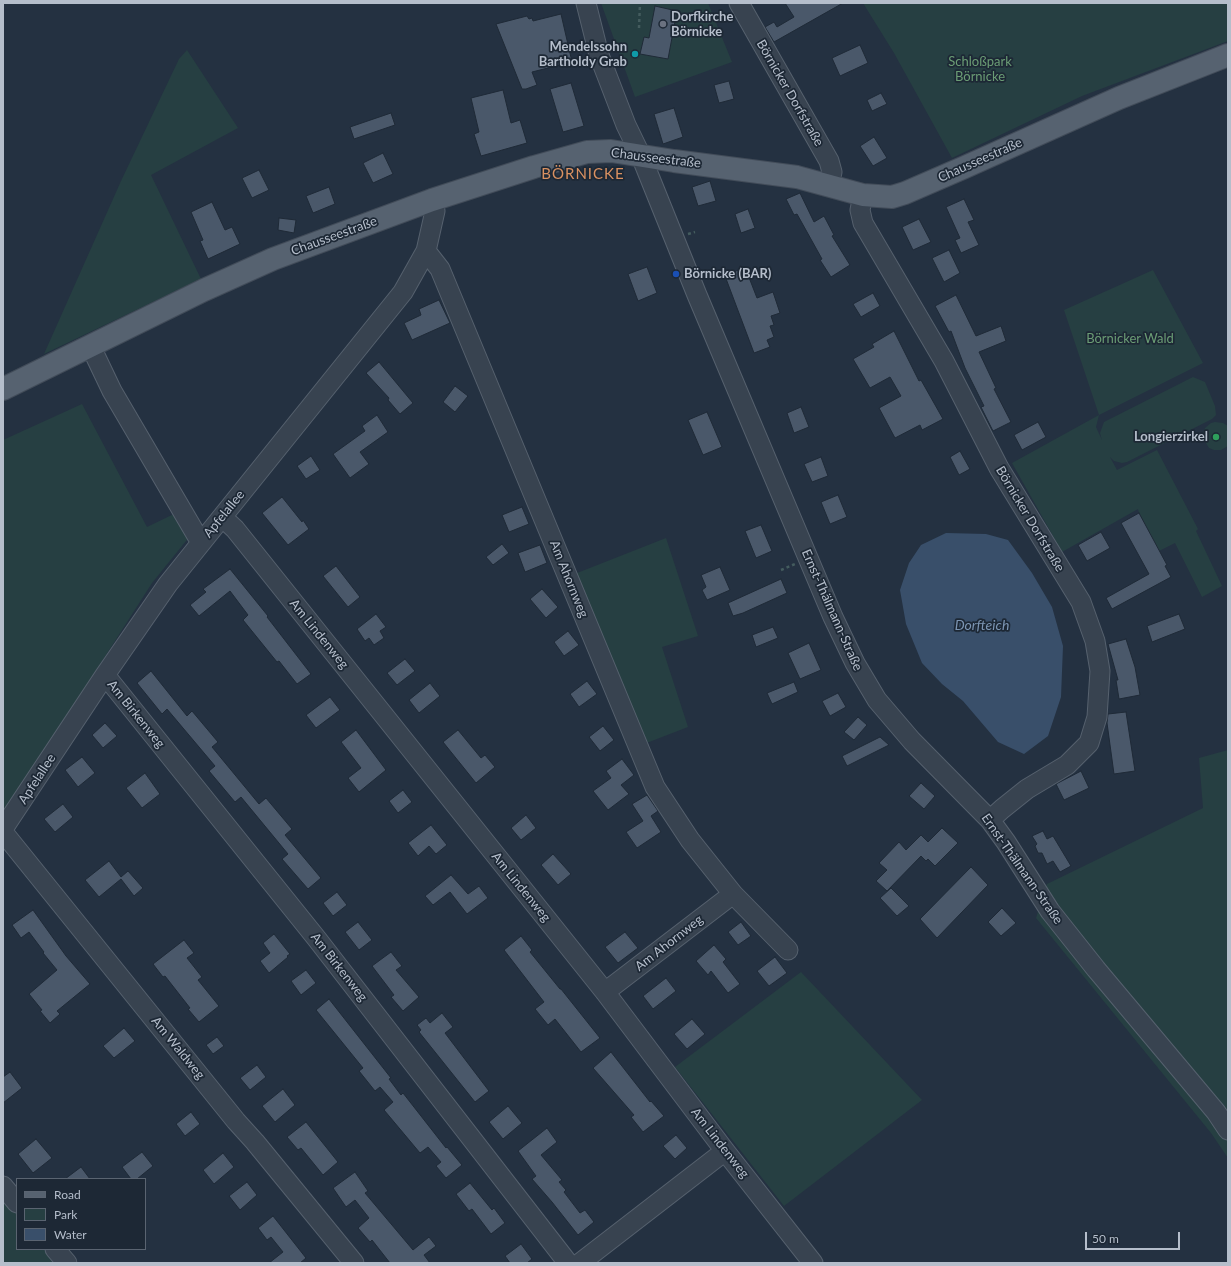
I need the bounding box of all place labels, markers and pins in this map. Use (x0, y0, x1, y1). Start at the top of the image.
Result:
place label: Dorfkirche Börnicke (671, 9, 733, 40)
marker: Dorfkirche Börnicke (658, 19, 668, 29)
place label: Mendelssohn Bartholdy Grab (539, 39, 627, 70)
marker: Mendelssohn Bartholdy Grab (630, 49, 640, 59)
place label: Börnicke (BAR) (684, 266, 771, 282)
marker: Börnicke (BAR) (671, 269, 681, 279)
place label: Longierzirkel (1134, 429, 1208, 445)
marker: Longierzirkel (1211, 432, 1221, 442)

